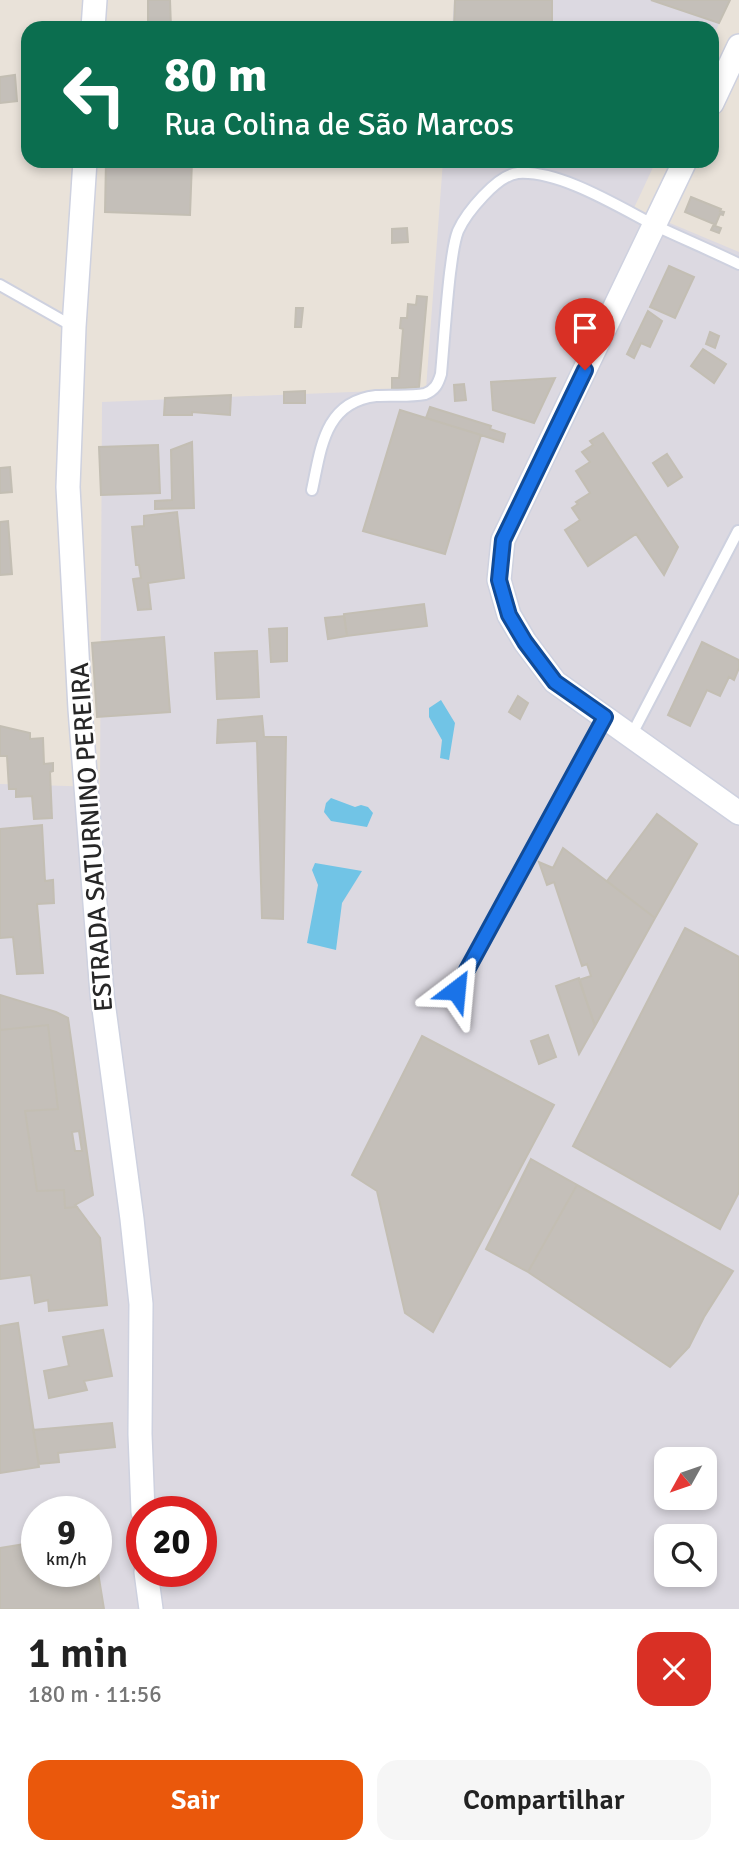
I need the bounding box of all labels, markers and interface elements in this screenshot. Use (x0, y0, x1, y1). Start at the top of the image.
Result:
text: 80 m (164, 45, 267, 105)
icon: left (49, 49, 140, 140)
text: Rua Colina de São Marcos (164, 105, 514, 144)
pin (555, 298, 615, 370)
icon: arrive (566, 309, 604, 347)
street label: ESTRADA SATURNINO PEREIRA (64, 661, 120, 1013)
position arrow (419, 953, 493, 1027)
north arrow (654, 1447, 718, 1510)
map controls (654, 1447, 717, 1587)
speed limit sign: 20 (126, 1496, 217, 1587)
text: 9 (57, 1511, 76, 1554)
button: search (654, 1524, 717, 1587)
text: km/h (46, 1548, 87, 1570)
text: 1 min (28, 1628, 129, 1679)
button: close (637, 1632, 711, 1706)
text: 180 m · 11:56 (28, 1680, 162, 1709)
button: Sair (28, 1760, 363, 1840)
button: Compartilhar (377, 1760, 711, 1840)

